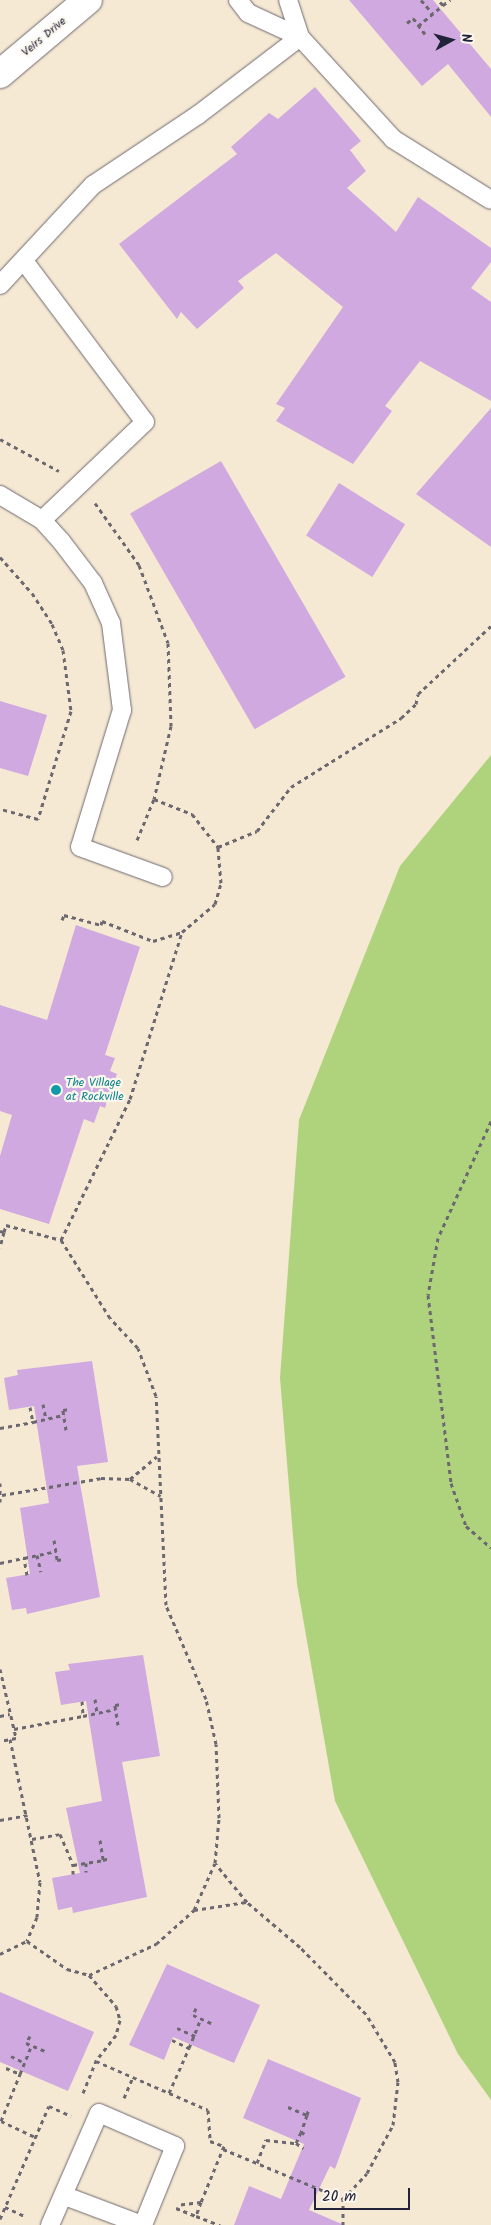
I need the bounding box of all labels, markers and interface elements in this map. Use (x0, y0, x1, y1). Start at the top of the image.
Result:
street label: Veirs Drive (19, 14, 69, 60)
north arrow (426, 15, 476, 65)
text: N (454, 32, 477, 44)
place label: The Village at Rockville (66, 1076, 124, 1104)
marker: The Village at Rockville (50, 1084, 62, 1096)
scale bar (316, 2178, 412, 2210)
text: 20 m (322, 2185, 356, 2209)

